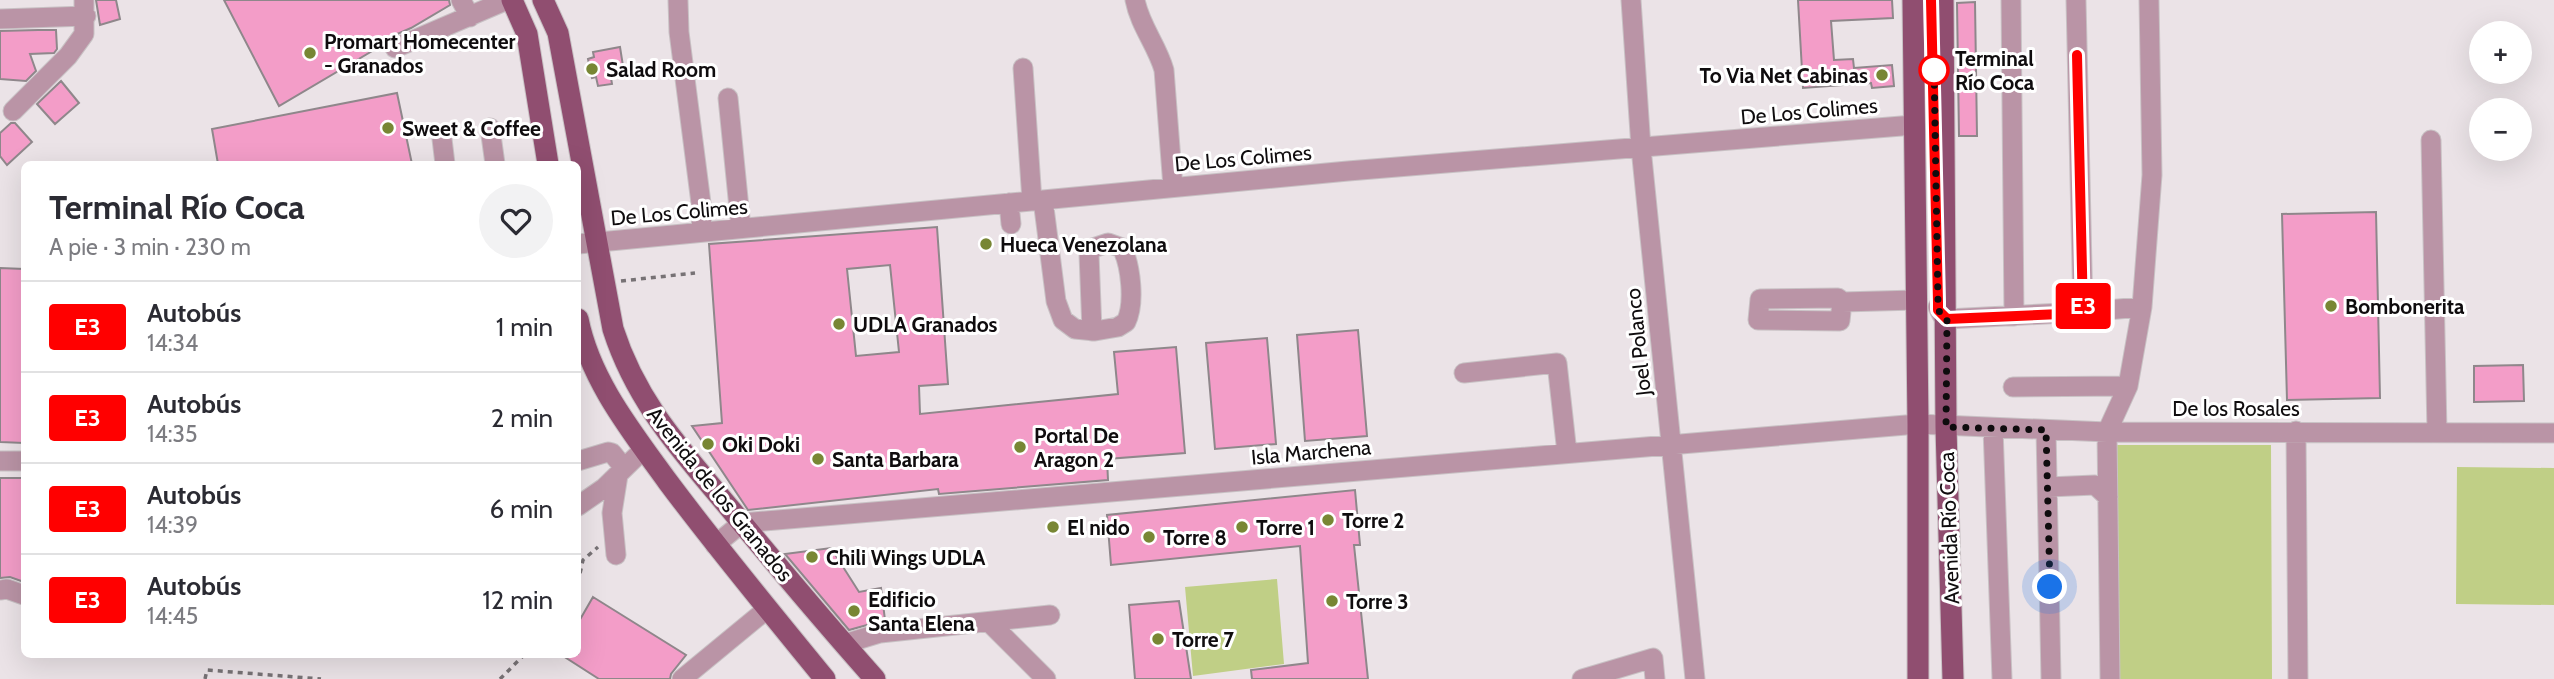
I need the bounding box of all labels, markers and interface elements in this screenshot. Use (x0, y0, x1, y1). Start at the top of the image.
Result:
map controls (2469, 21, 2532, 161)
button: + (2469, 21, 2532, 84)
place label: Promart Homecenter - Granados (324, 29, 516, 78)
marker: Promart Homecenter - Granados (302, 45, 318, 61)
place label: Terminal Río Coca (1955, 46, 2035, 95)
marker: Terminal Río Coca (1919, 55, 1949, 85)
place label: Salad Room (606, 57, 716, 82)
marker: Salad Room (584, 61, 600, 77)
place label: To Via Net Cabinas (1700, 63, 1868, 88)
marker: To Via Net Cabinas (1874, 67, 1890, 83)
street label: De Los Colimes (1739, 93, 1879, 129)
button: − (2469, 98, 2532, 161)
place label: Sweet & Coffee (402, 116, 541, 141)
marker: Sweet & Coffee (380, 120, 396, 136)
street label: De Los Colimes (1173, 140, 1313, 176)
button: heart (479, 184, 553, 258)
text: Terminal Río Coca (49, 187, 305, 227)
street label: De Los Colimes (609, 194, 749, 230)
place label: Hueca Venezolana (1000, 232, 1168, 257)
text: A pie · 3 min · 230 m (49, 233, 251, 261)
marker: Hueca Venezolana (978, 236, 994, 252)
line badge: E3 (2052, 283, 2114, 329)
street label: Joel Polanco (1620, 287, 1656, 398)
text: E3 (2070, 291, 2096, 320)
place label: Bombonerita (2345, 294, 2465, 319)
text: Autobús (147, 297, 241, 329)
marker: Bombonerita (2323, 298, 2339, 314)
text: 1 min (496, 311, 553, 343)
text: E3 (74, 312, 101, 341)
place label: UDLA Granados (853, 312, 998, 337)
marker: UDLA Granados (831, 316, 847, 332)
text: 14:34 (147, 329, 198, 357)
text: Autobús (147, 388, 241, 420)
street label: De los Rosales (2172, 396, 2300, 421)
text: 2 min (491, 402, 553, 434)
street label: Avenida de los Granados (642, 402, 798, 586)
text: E3 (74, 403, 101, 432)
text: 14:35 (147, 420, 197, 448)
place label: Portal De Aragon 2 (1034, 423, 1119, 472)
place label: Oki Doki (722, 432, 800, 457)
street label: Isla Marchena (1250, 434, 1372, 470)
marker: Oki Doki (700, 436, 716, 452)
marker: Portal De Aragon 2 (1012, 439, 1028, 455)
place label: Santa Barbara (832, 447, 959, 472)
marker: Santa Barbara (810, 451, 826, 467)
street label: Avenida Río Coca (1934, 451, 1964, 605)
text: Autobús (147, 479, 241, 511)
text: 6 min (490, 493, 553, 525)
text: E3 (74, 494, 101, 523)
place label: Torre 2 (1342, 508, 1404, 533)
text: 14:39 (147, 511, 198, 539)
marker: Torre 2 (1320, 512, 1336, 528)
place label: El nido (1067, 515, 1130, 540)
place label: Torre 1 (1256, 515, 1315, 540)
marker: El nido (1045, 519, 1061, 535)
marker: Torre 1 (1234, 519, 1250, 535)
place label: Torre 8 (1163, 525, 1227, 550)
marker: Torre 8 (1141, 529, 1157, 545)
place label: Chili Wings UDLA (826, 545, 986, 570)
marker: Chili Wings UDLA (804, 549, 820, 565)
your location (2032, 569, 2067, 604)
text: Autobús (147, 570, 241, 602)
text: 12 min (482, 584, 553, 616)
text: E3 (74, 585, 101, 614)
place label: Edificio Santa Elena (868, 587, 975, 636)
place label: Torre 3 (1346, 589, 1409, 614)
marker: Torre 3 (1324, 593, 1340, 609)
text: 14:45 (147, 602, 198, 630)
marker: Edificio Santa Elena (846, 603, 862, 619)
place label: Torre 7 (1172, 627, 1234, 652)
marker: Torre 7 (1150, 631, 1166, 647)

